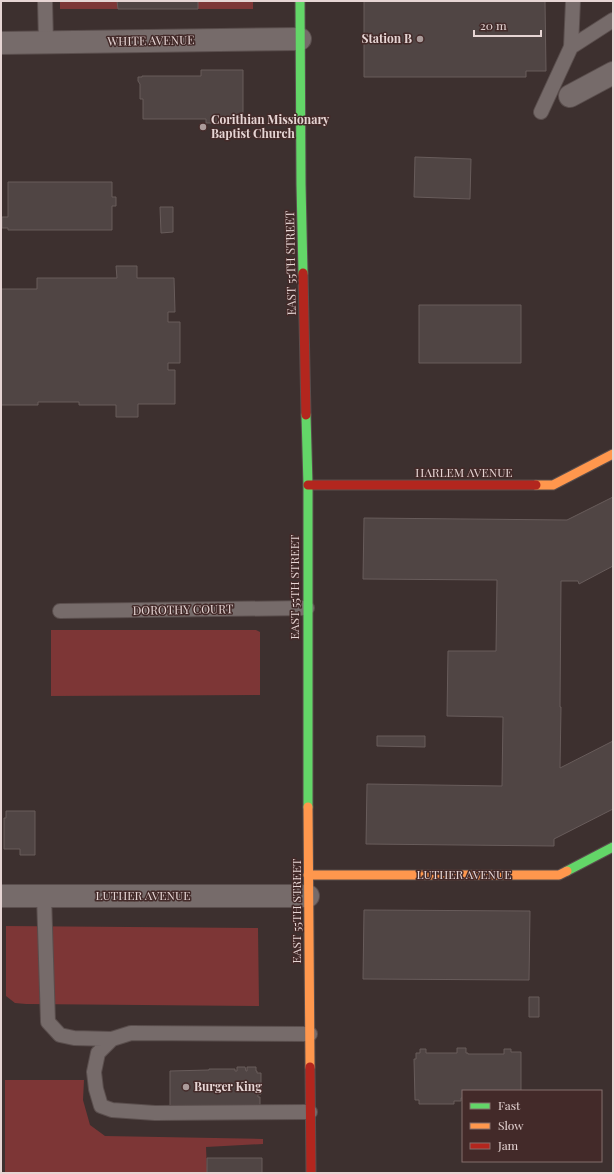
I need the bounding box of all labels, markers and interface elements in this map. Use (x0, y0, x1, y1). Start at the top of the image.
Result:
scale bar (474, 12, 541, 38)
text: 20 m (480, 17, 507, 33)
place label: Station B (362, 30, 412, 46)
street label: WHITE AVENUE (106, 31, 195, 49)
marker: Station B (415, 34, 425, 44)
place label: Corithian Missionary Baptist Church (211, 111, 330, 141)
marker: Corithian Missionary Baptist Church (198, 122, 208, 132)
street label: EAST 55TH STREET (281, 210, 299, 316)
street label: HARLEM AVENUE (415, 464, 513, 480)
street label: EAST 55TH STREET (286, 534, 302, 639)
street label: DOROTHY COURT (132, 600, 234, 618)
street label: EAST 55TH STREET (288, 858, 304, 963)
street label: LUTHER AVENUE (416, 866, 512, 882)
street label: LUTHER AVENUE (95, 887, 191, 903)
place label: Burger King (194, 1078, 262, 1094)
marker: Burger King (181, 1082, 191, 1092)
legend (462, 1090, 602, 1162)
text: Fast (498, 1097, 521, 1113)
text: Slow (498, 1117, 524, 1133)
text: Jam (497, 1137, 519, 1153)

